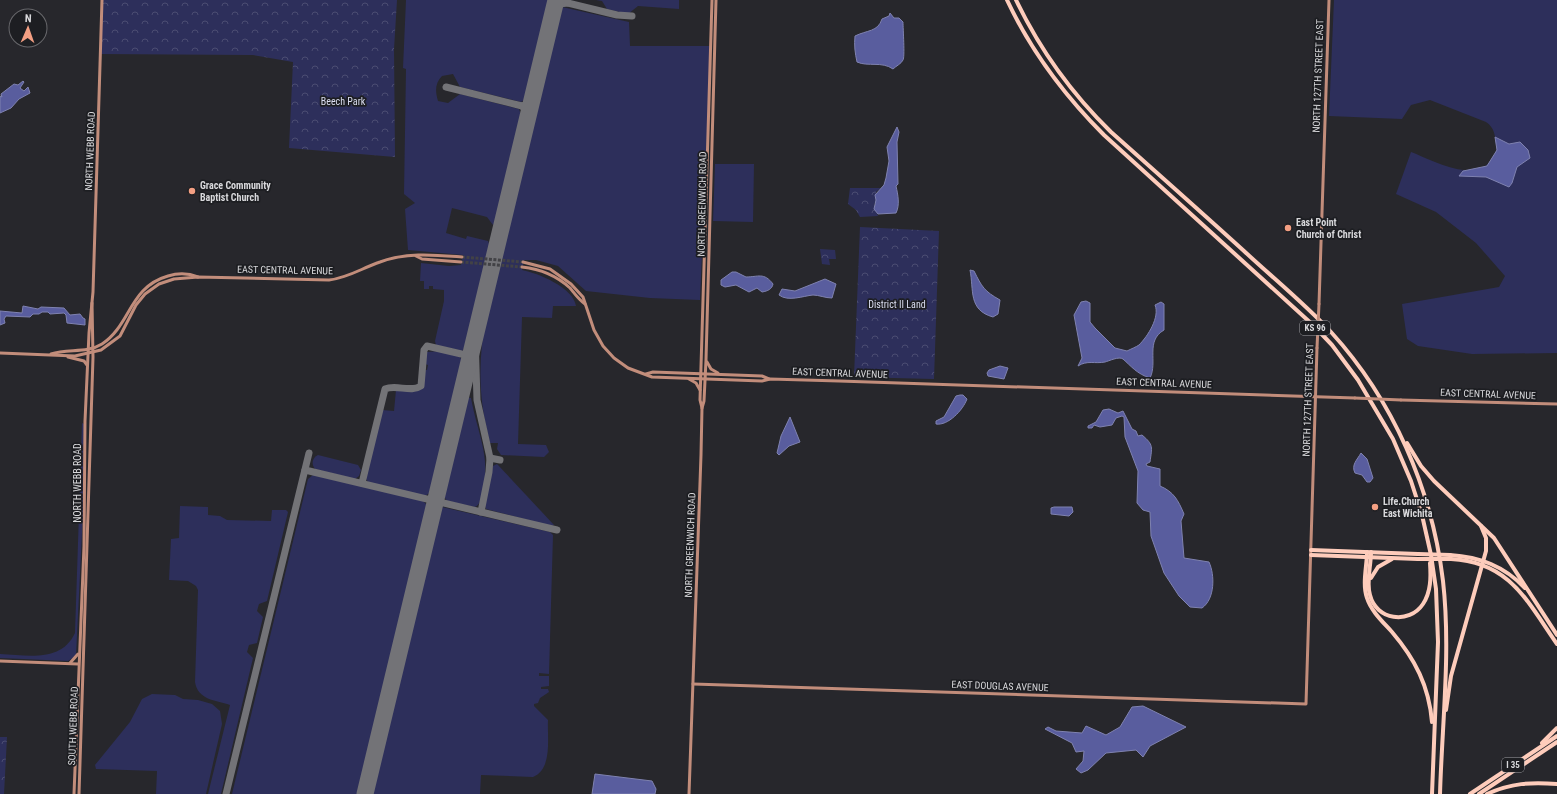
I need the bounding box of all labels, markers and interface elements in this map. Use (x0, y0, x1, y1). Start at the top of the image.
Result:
north arrow (8, 8, 48, 48)
text: N (25, 12, 32, 25)
street label: NORTH 127TH STREET EAST (1311, 19, 1325, 133)
park label: Beech Park (321, 96, 366, 107)
street label: NORTH WEBB ROAD (83, 111, 97, 191)
street label: NORTH GREENWICH ROAD (696, 151, 708, 257)
place label: Grace Community Baptist Church (200, 180, 271, 203)
marker: Grace Community Baptist Church (187, 186, 197, 196)
place label: East Point Church of Christ (1296, 217, 1361, 240)
marker: East Point Church of Christ (1283, 223, 1293, 233)
street label: EAST CENTRAL AVENUE (237, 264, 333, 276)
park label: District II Land (868, 299, 926, 310)
road number: KS 96 (1300, 321, 1330, 335)
street label: NORTH 127TH STREET EAST (1301, 343, 1315, 457)
street label: EAST CENTRAL AVENUE (792, 366, 888, 380)
street label: EAST CENTRAL AVENUE (1116, 376, 1212, 390)
street label: EAST CENTRAL AVENUE (1440, 387, 1536, 401)
street label: NORTH WEBB ROAD (72, 443, 83, 523)
street label: NORTH GREENWICH ROAD (683, 492, 697, 598)
place label: Life.Church East Wichita (1383, 496, 1433, 519)
marker: Life.Church East Wichita (1370, 502, 1380, 512)
street label: EAST DOUGLAS AVENUE (951, 679, 1049, 693)
street label: SOUTH WEBB ROAD (66, 686, 80, 766)
road number: I 35 (1502, 758, 1524, 772)

